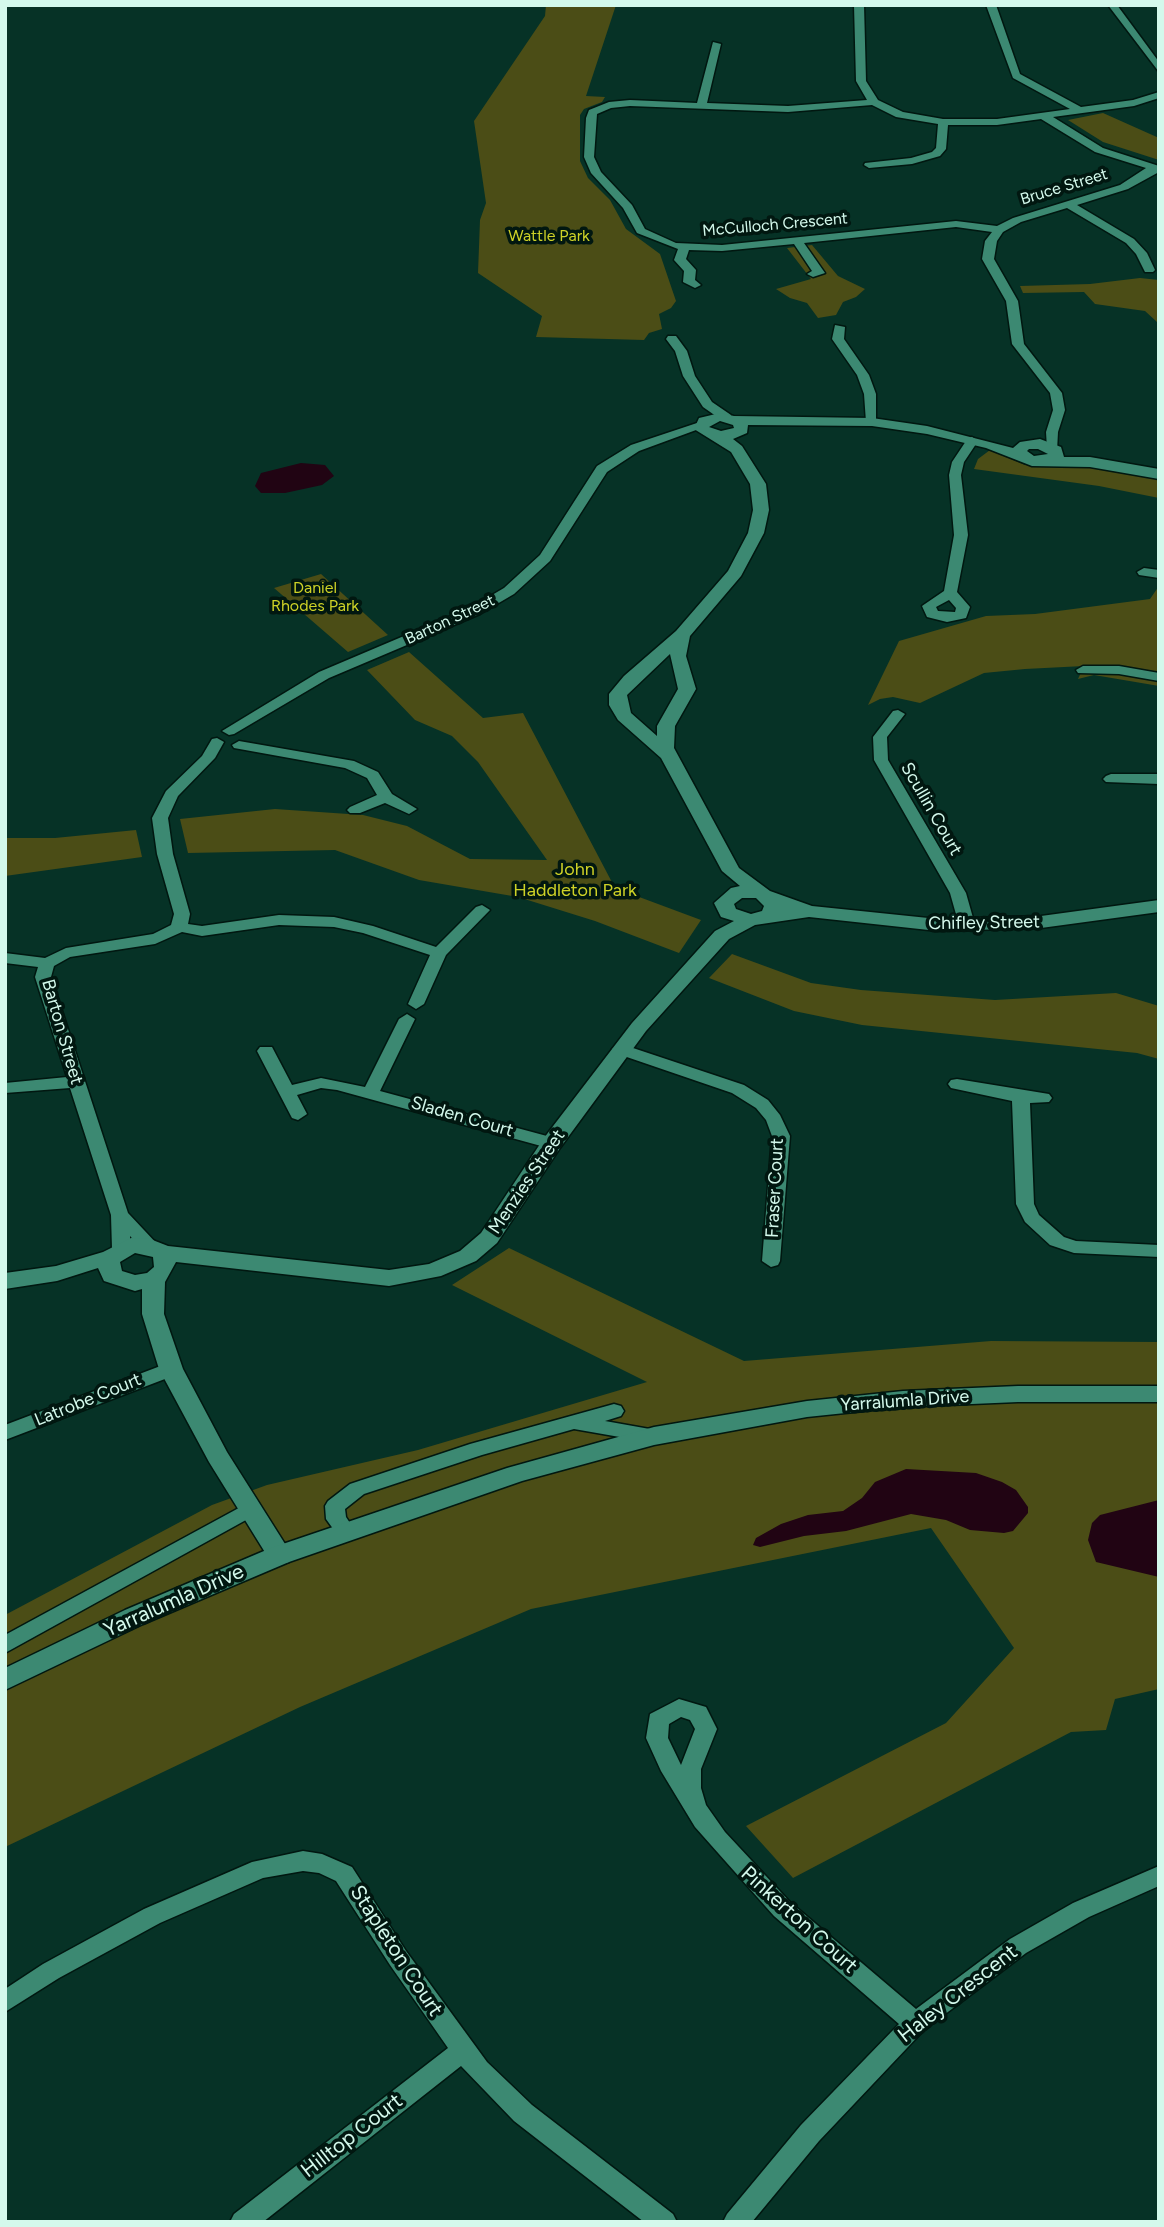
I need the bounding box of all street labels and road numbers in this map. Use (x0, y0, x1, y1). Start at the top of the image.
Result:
street label: Bruce Street (1018, 165, 1110, 209)
street label: McCulloch Crescent (701, 209, 849, 241)
street label: Barton Street (402, 591, 498, 649)
street label: Scullin Court (896, 759, 966, 859)
street label: Chifley Street (928, 911, 1040, 935)
street label: Barton Street (37, 977, 87, 1087)
street label: Sladen Court (408, 1092, 516, 1142)
street label: Menzies Street (484, 1126, 570, 1238)
street label: Fraser Court (762, 1138, 788, 1238)
street label: Latrobe Court (32, 1369, 144, 1431)
street label: Yarralumla Drive (840, 1386, 970, 1416)
street label: Yarralumla Drive (100, 1559, 248, 1643)
street label: Pinkerton Court (735, 1861, 863, 1979)
street label: Stapleton Court (344, 1881, 448, 2021)
street label: Haley Crescent (893, 1940, 1023, 2048)
street label: Hilltop Court (296, 2089, 408, 2183)

